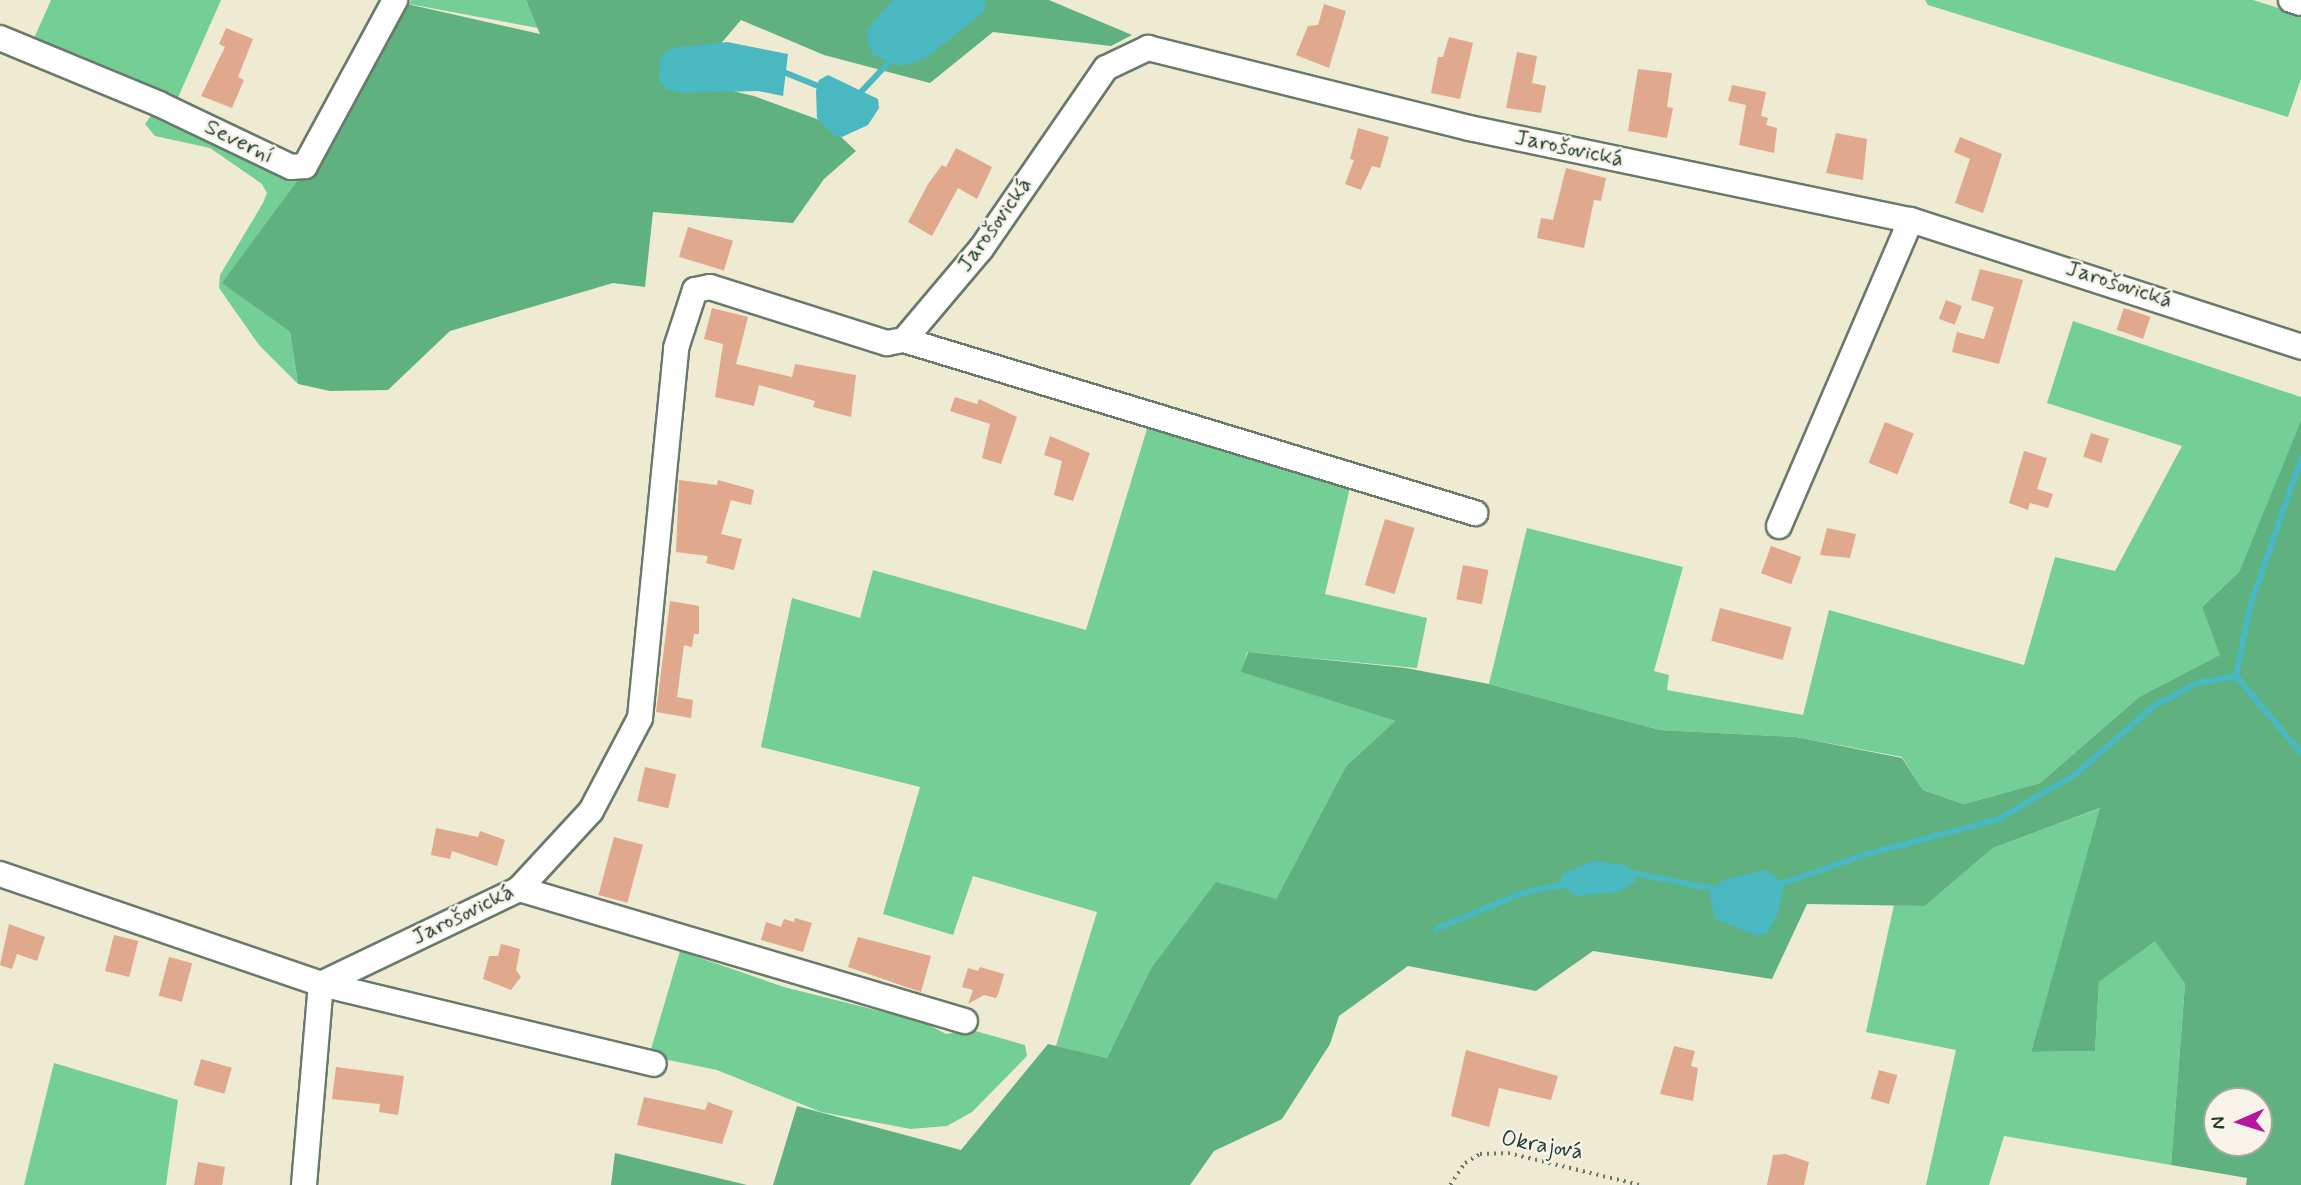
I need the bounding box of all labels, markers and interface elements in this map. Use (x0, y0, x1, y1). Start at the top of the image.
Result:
street label: Severní (200, 113, 278, 171)
street label: Jarošovická (1512, 124, 1626, 174)
street label: Jarošovická (951, 172, 1039, 278)
street label: Jarošovická (2062, 255, 2176, 315)
street label: Jarošovická (407, 878, 519, 952)
north arrow (2203, 1087, 2273, 1157)
text: N (2206, 1116, 2231, 1130)
street label: Okrajová (1499, 1125, 1585, 1167)

